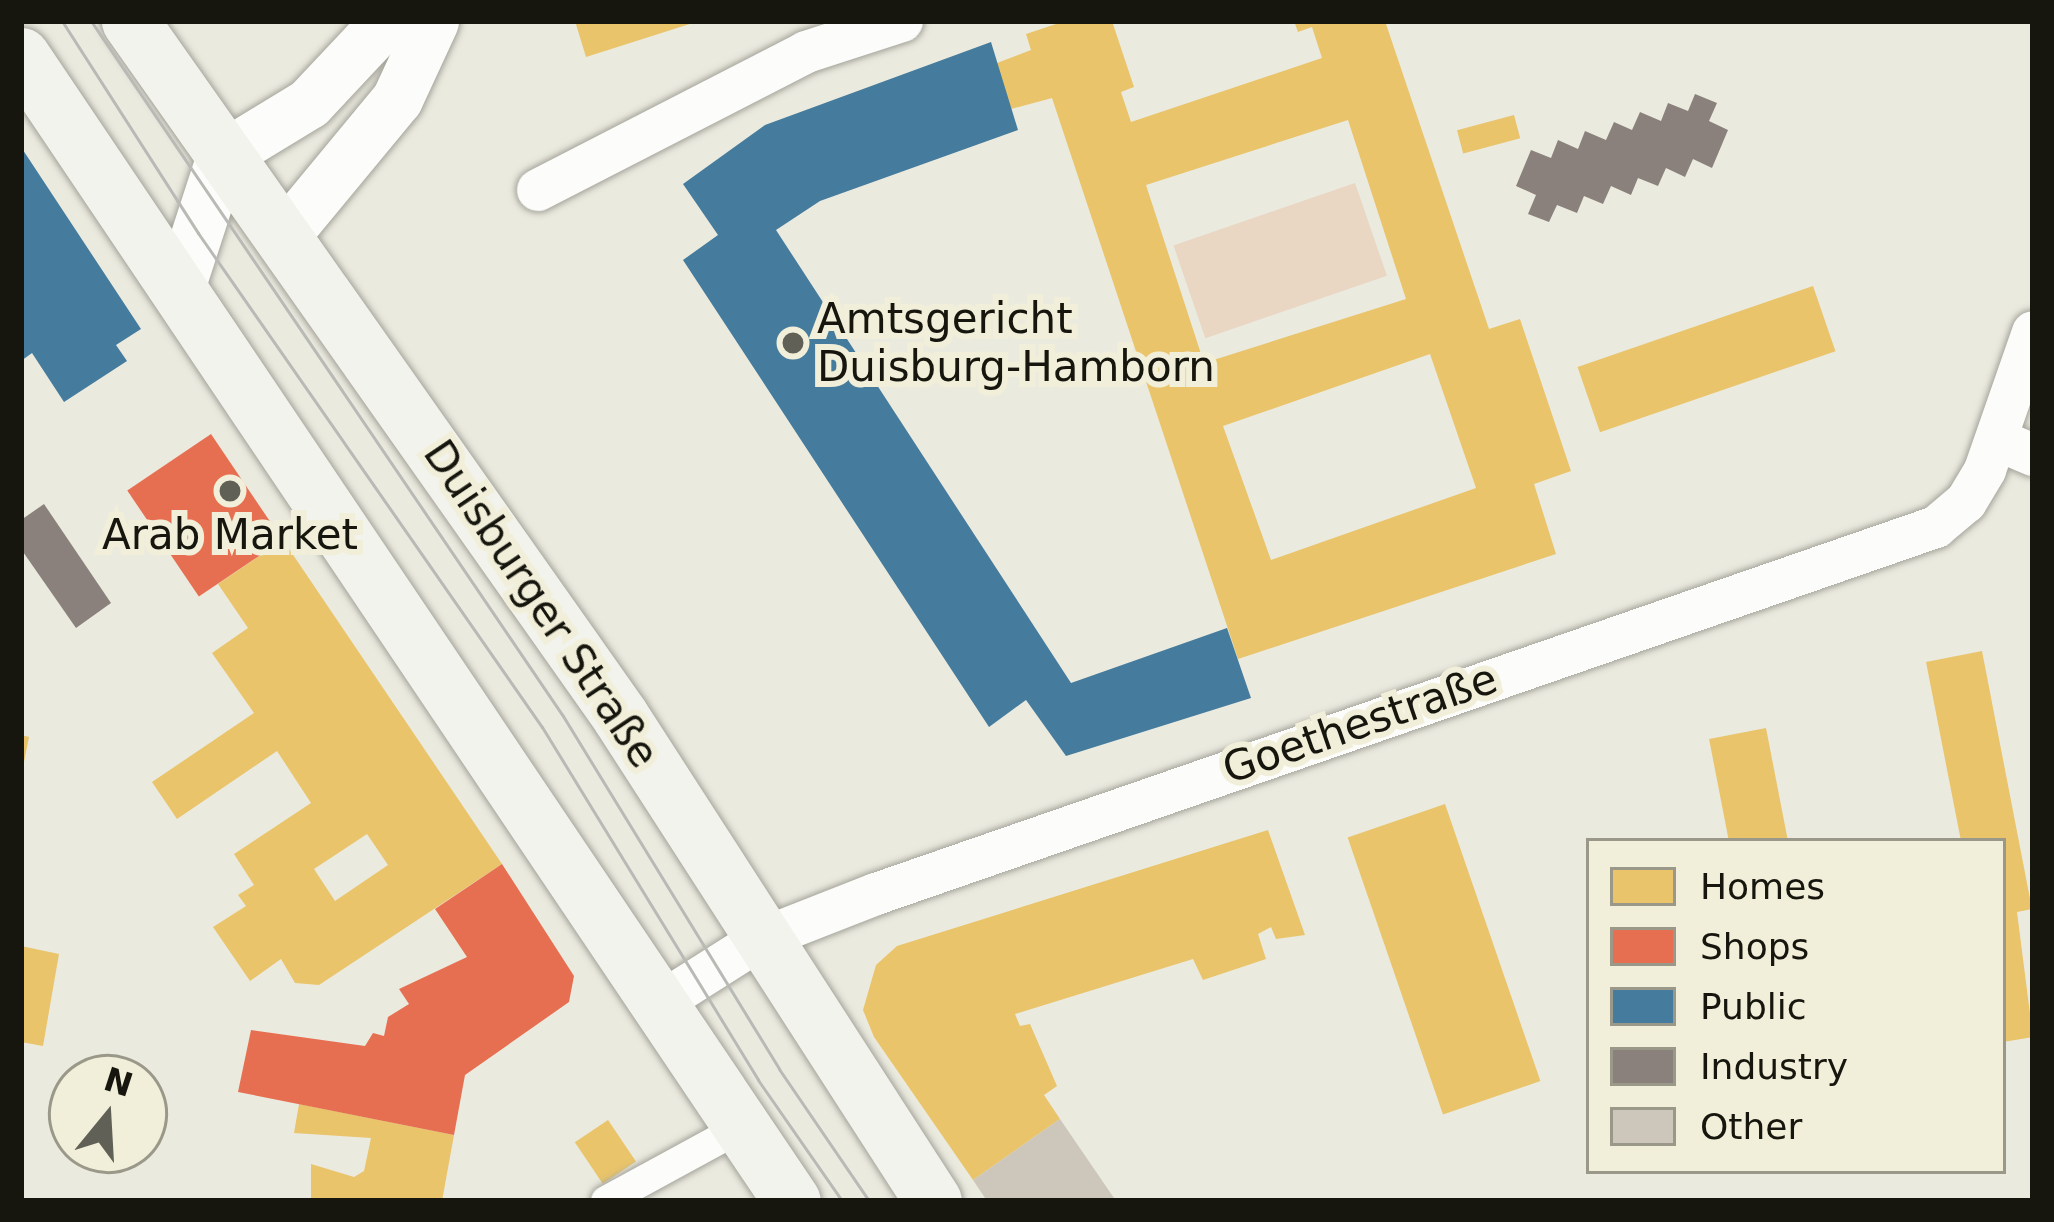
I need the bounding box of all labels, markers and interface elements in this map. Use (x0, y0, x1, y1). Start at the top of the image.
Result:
place label: Amtsgericht Duisburg-Hamborn (817, 294, 1215, 392)
marker: Amtsgericht Duisburg-Hamborn (780, 330, 806, 356)
street label: Duisburger Straße (413, 431, 669, 777)
marker: Arab Market (217, 478, 243, 504)
place label: Arab Market (102, 510, 358, 560)
street label: Goethestraße (1216, 654, 1504, 794)
legend (1586, 838, 2006, 1174)
text: Homes (1700, 866, 1825, 907)
text: Shops (1700, 926, 1809, 967)
text: Public (1700, 986, 1807, 1027)
text: Industry (1700, 1046, 1848, 1087)
north arrow (48, 1054, 168, 1174)
text: N (99, 1059, 138, 1105)
text: Other (1700, 1106, 1802, 1147)

